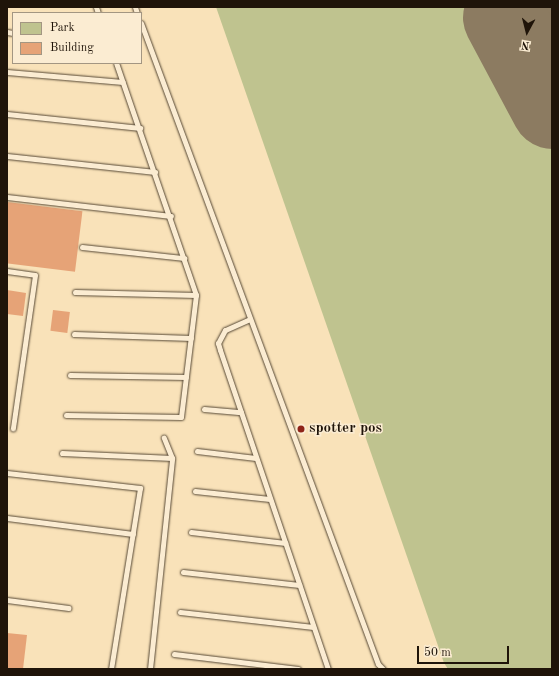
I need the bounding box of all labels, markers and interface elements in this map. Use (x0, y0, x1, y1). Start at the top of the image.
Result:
legend (12, 12, 142, 64)
north arrow (507, 12, 547, 52)
text: Park (50, 22, 75, 34)
text: N (521, 38, 530, 50)
text: Building (50, 42, 94, 54)
place label: spotter pos (309, 420, 382, 438)
marker: spotter pos (296, 424, 306, 434)
scale bar (419, 638, 511, 664)
text: 50 m (424, 647, 451, 659)

